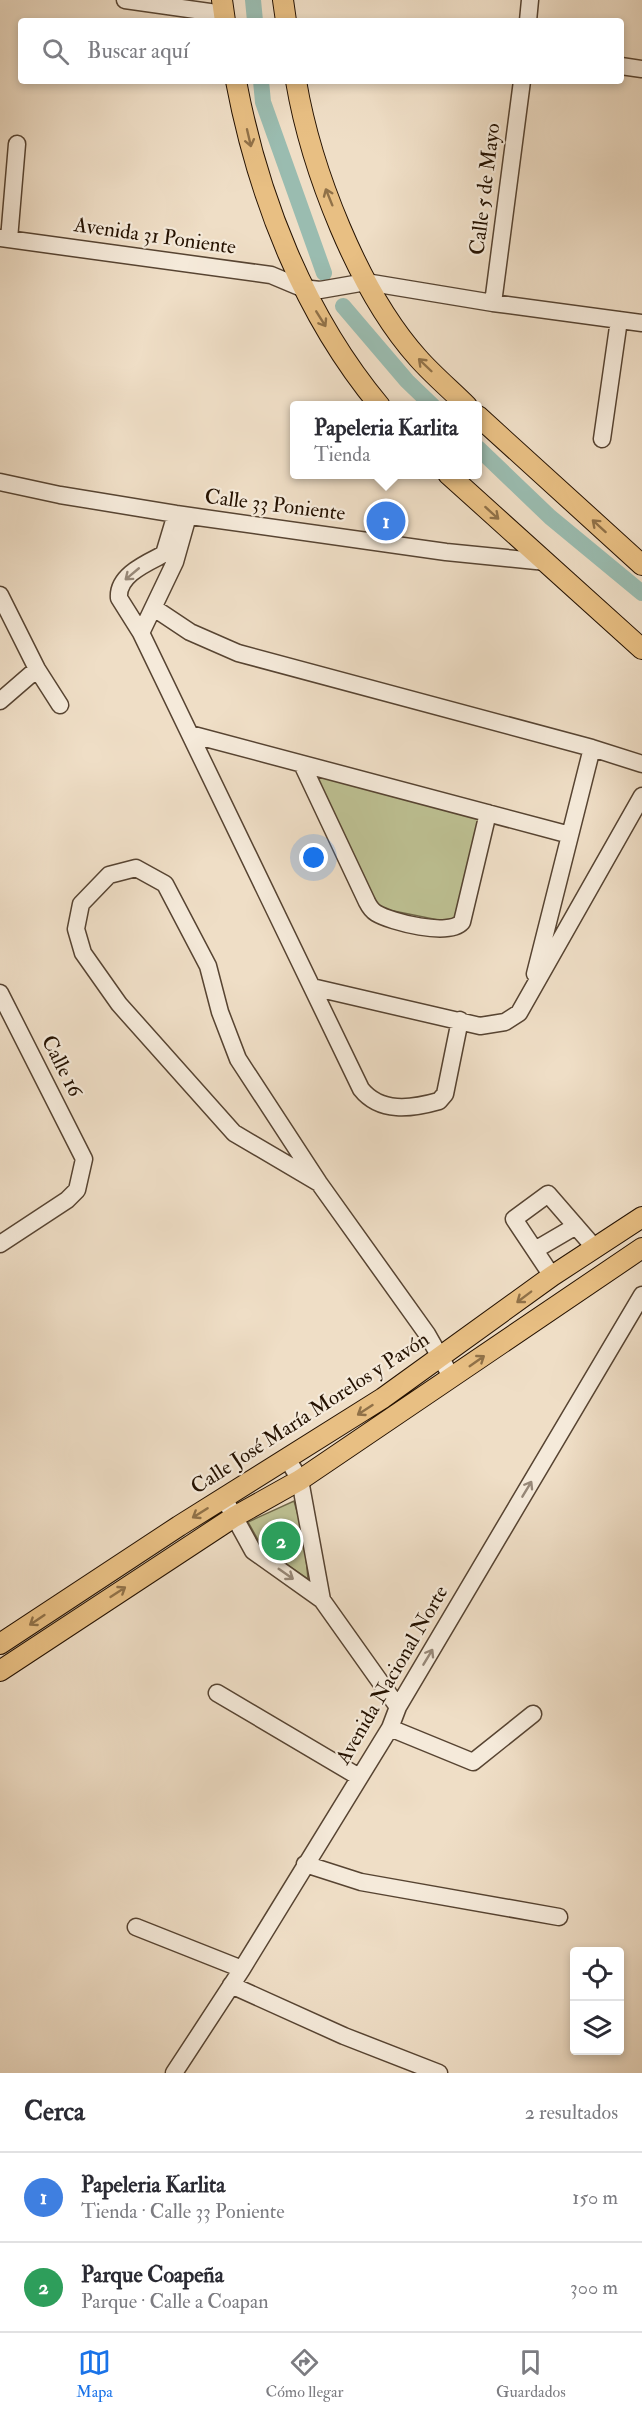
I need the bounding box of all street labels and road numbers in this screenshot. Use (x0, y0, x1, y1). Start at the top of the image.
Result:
street label: Calle 5 de Mayo (464, 121, 506, 257)
street label: Avenida 31 Poniente (71, 211, 238, 261)
street label: Calle 33 Poniente (203, 483, 347, 527)
street label: Calle 16 (35, 1031, 90, 1103)
street label: Calle José María Morelos y Pavón (186, 1326, 434, 1500)
street label: Avenida Nacional Norte (329, 1580, 454, 1770)

